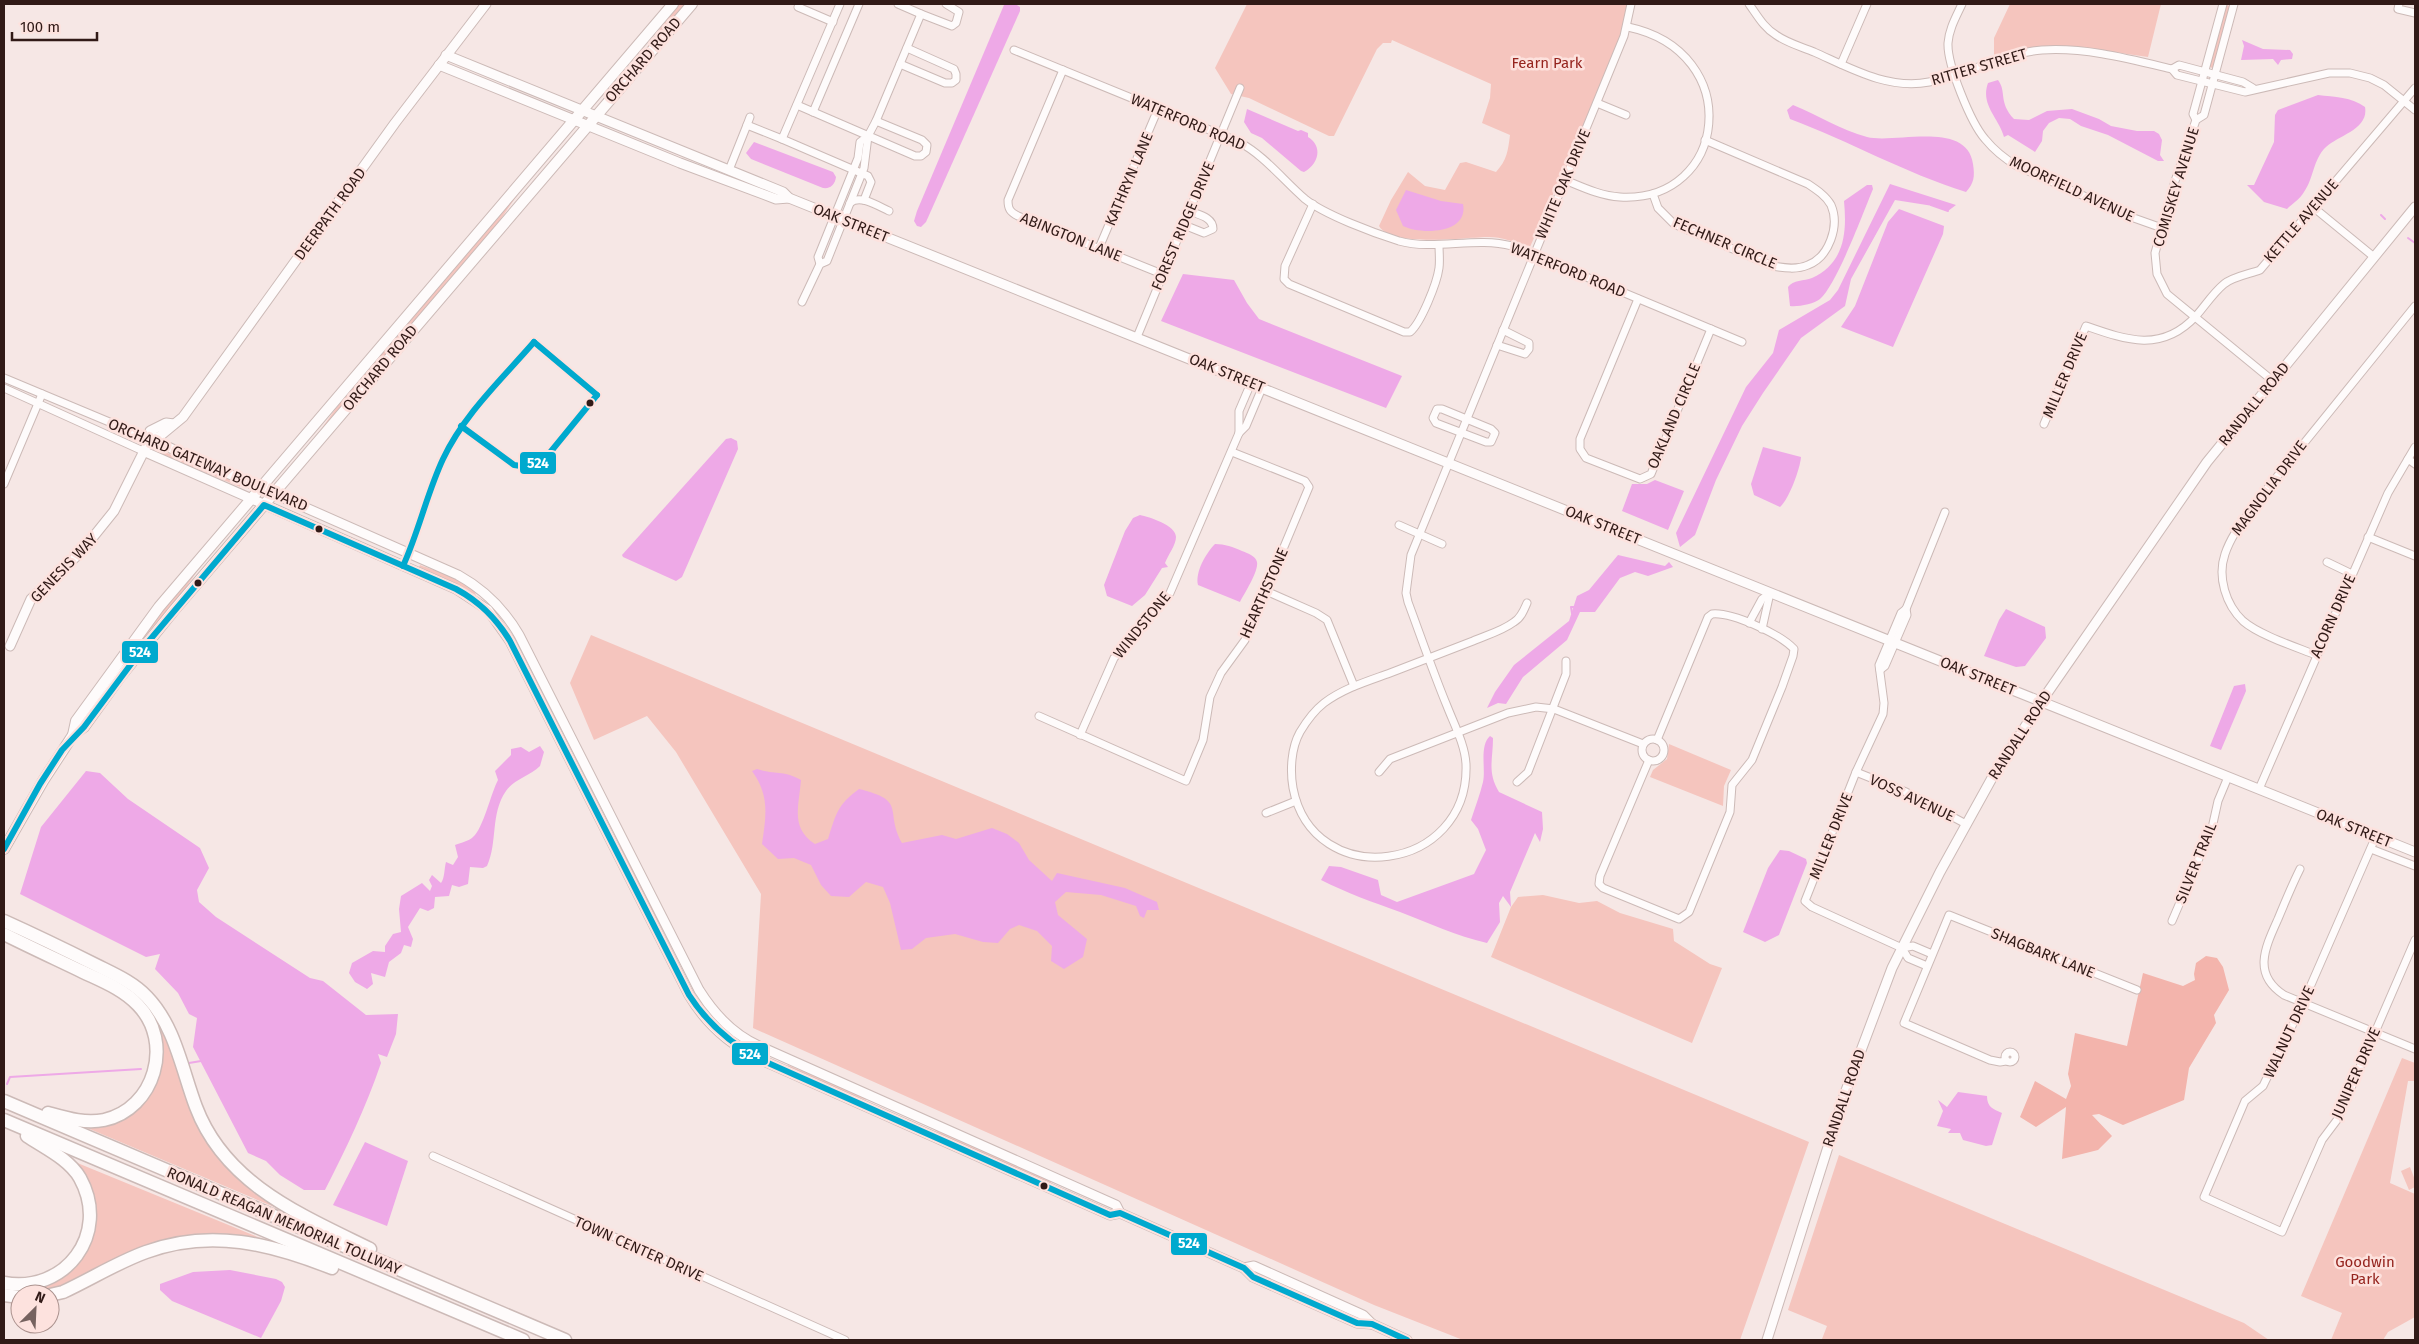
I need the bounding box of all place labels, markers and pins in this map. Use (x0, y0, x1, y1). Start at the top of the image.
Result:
unlabelled marker (585, 398, 595, 408)
unlabelled marker (314, 524, 324, 534)
unlabelled marker (193, 578, 203, 588)
unlabelled marker (1039, 1181, 1049, 1191)

